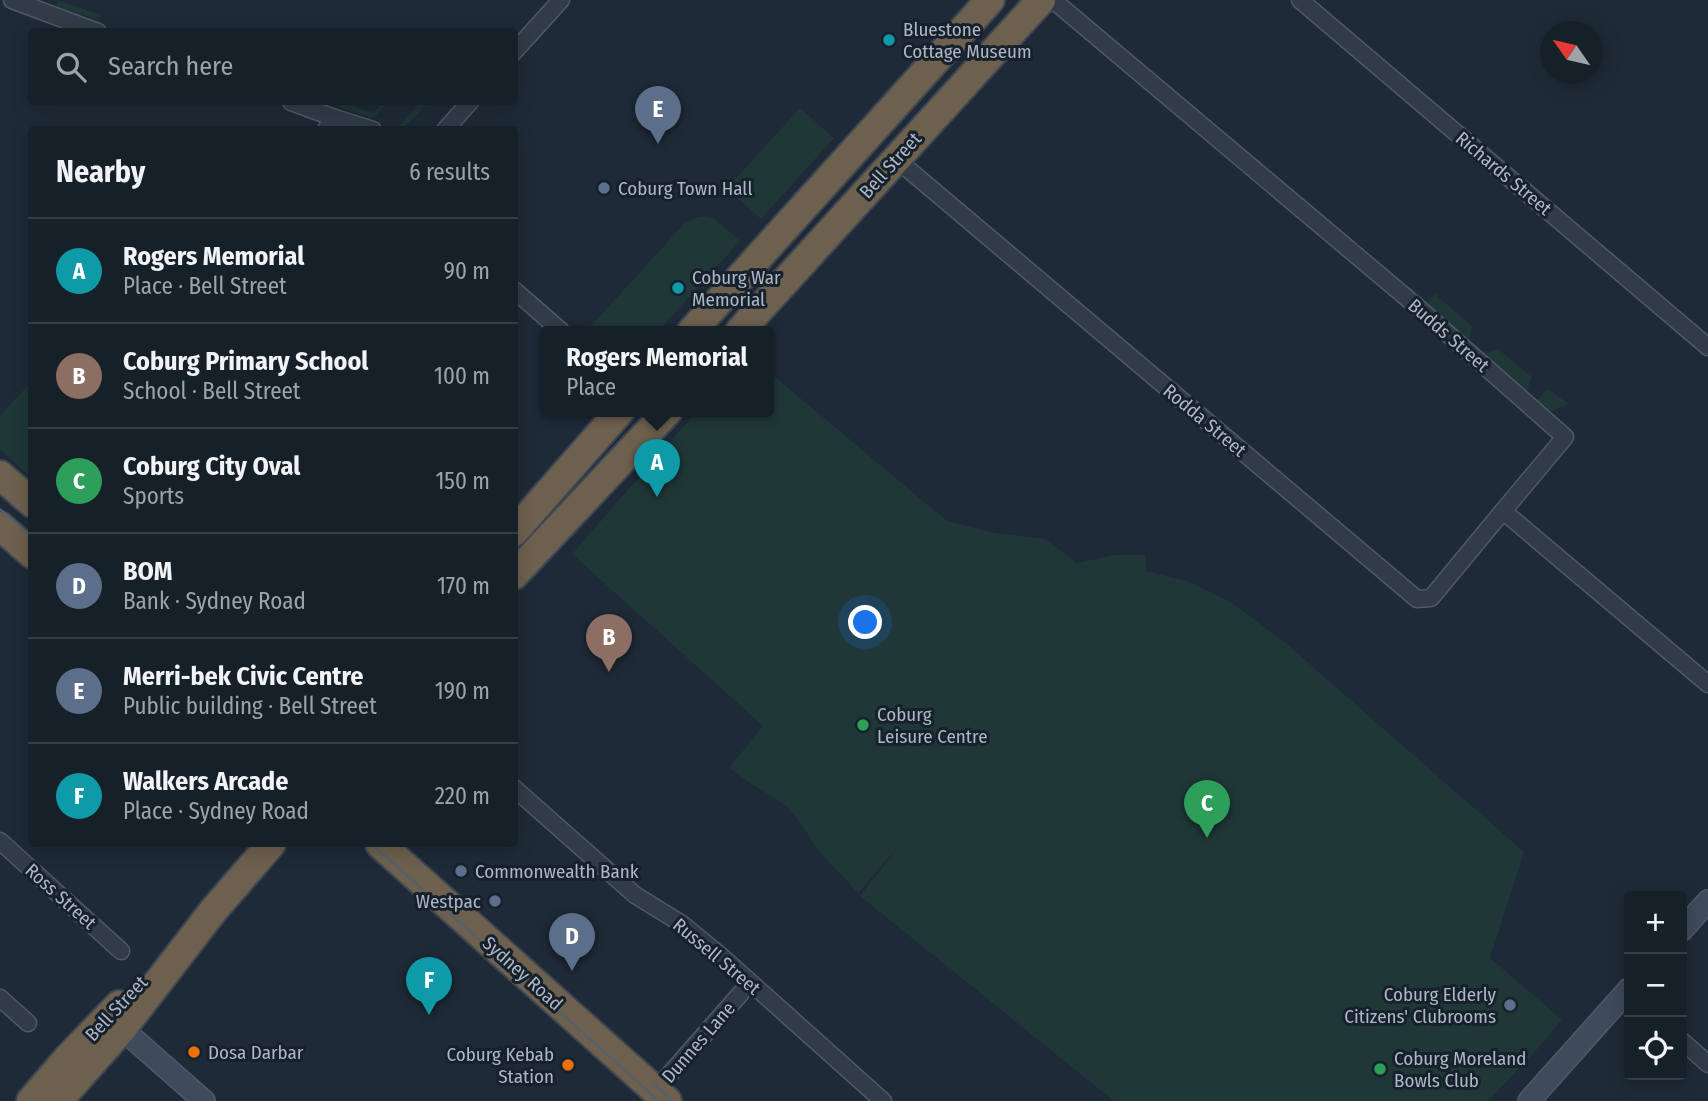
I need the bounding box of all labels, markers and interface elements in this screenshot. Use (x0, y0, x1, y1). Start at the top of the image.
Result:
place label: Bluestone Cottage Museum (903, 18, 1032, 63)
north arrow (1540, 21, 1603, 84)
search box (28, 28, 518, 105)
marker: Bluestone Cottage Museum (881, 32, 897, 48)
icon: search (52, 48, 90, 86)
text: Search here (108, 51, 233, 82)
pin: E (635, 86, 681, 144)
street label: Bell Street (855, 127, 927, 203)
street label: Richards Street (1451, 127, 1557, 221)
text: Nearby (56, 154, 145, 190)
text: 6 results (409, 158, 490, 186)
place label: Coburg Town Hall (618, 177, 752, 200)
marker: Coburg Town Hall (596, 180, 612, 196)
text: Rogers Memorial (123, 241, 304, 272)
text: A (73, 257, 85, 285)
text: 90 m (444, 257, 490, 285)
place label: Coburg War Memorial (692, 266, 781, 311)
text: Place · Bell Street (123, 272, 287, 300)
marker: Coburg War Memorial (670, 280, 686, 296)
street label: Budds Street (1403, 294, 1495, 377)
popup (540, 326, 774, 417)
text: Rogers Memorial (566, 342, 748, 373)
text: Coburg Primary School (123, 346, 368, 377)
text: B (73, 362, 85, 390)
text: 100 m (434, 362, 490, 390)
text: Place (566, 373, 616, 401)
text: School · Bell Street (123, 377, 300, 405)
street label: Rodda Street (1159, 379, 1251, 462)
pin: A (634, 439, 680, 497)
text: Coburg City Oval (123, 451, 300, 482)
text: C (73, 467, 85, 495)
text: 150 m (435, 467, 490, 495)
text: Sports (123, 482, 184, 510)
text: BOM (123, 556, 172, 587)
text: D (72, 572, 86, 600)
text: 170 m (437, 572, 490, 600)
text: Bank · Sydney Road (123, 587, 306, 615)
your location (848, 605, 882, 639)
pin: B (586, 614, 632, 672)
text: Merri-bek Civic Centre (123, 661, 363, 692)
text: E (74, 677, 84, 705)
text: 190 m (435, 677, 490, 705)
text: Public building · Bell Street (123, 692, 377, 720)
place label: Coburg Leisure Centre (877, 703, 988, 748)
marker: Coburg Leisure Centre (855, 717, 871, 733)
text: Walkers Arcade (123, 766, 288, 797)
pin: C (1184, 780, 1230, 838)
text: F (74, 782, 84, 810)
text: 220 m (435, 782, 490, 810)
text: Place · Sydney Road (123, 797, 309, 825)
street label: Ross Street (21, 859, 101, 935)
place label: Commonwealth Bank (475, 860, 639, 883)
marker: Commonwealth Bank (453, 863, 469, 879)
place label: Westpac (416, 890, 481, 913)
map controls (1624, 891, 1687, 1080)
button: + (1624, 891, 1687, 954)
marker: Westpac (487, 893, 503, 909)
pin: D (549, 913, 595, 971)
street label: Russell Street (668, 913, 766, 1000)
street label: Sydney Road (478, 932, 567, 1015)
button: − (1624, 954, 1687, 1017)
pin: F (406, 957, 452, 1015)
street label: Bell Street (80, 970, 153, 1046)
place label: Coburg Elderly Citizens' Clubrooms (1344, 983, 1497, 1028)
street label: Dunnes Lane (657, 997, 740, 1088)
marker: Coburg Elderly Citizens' Clubrooms (1502, 997, 1518, 1013)
button: locate (1624, 1017, 1687, 1080)
place label: Dosa Darbar (208, 1041, 304, 1064)
place label: Coburg Kebab Station (446, 1043, 554, 1088)
marker: Dosa Darbar (186, 1044, 202, 1060)
place label: Coburg Moreland Bowls Club (1394, 1047, 1527, 1092)
marker: Coburg Kebab Station (560, 1057, 576, 1073)
marker: Coburg Moreland Bowls Club (1372, 1061, 1388, 1077)

